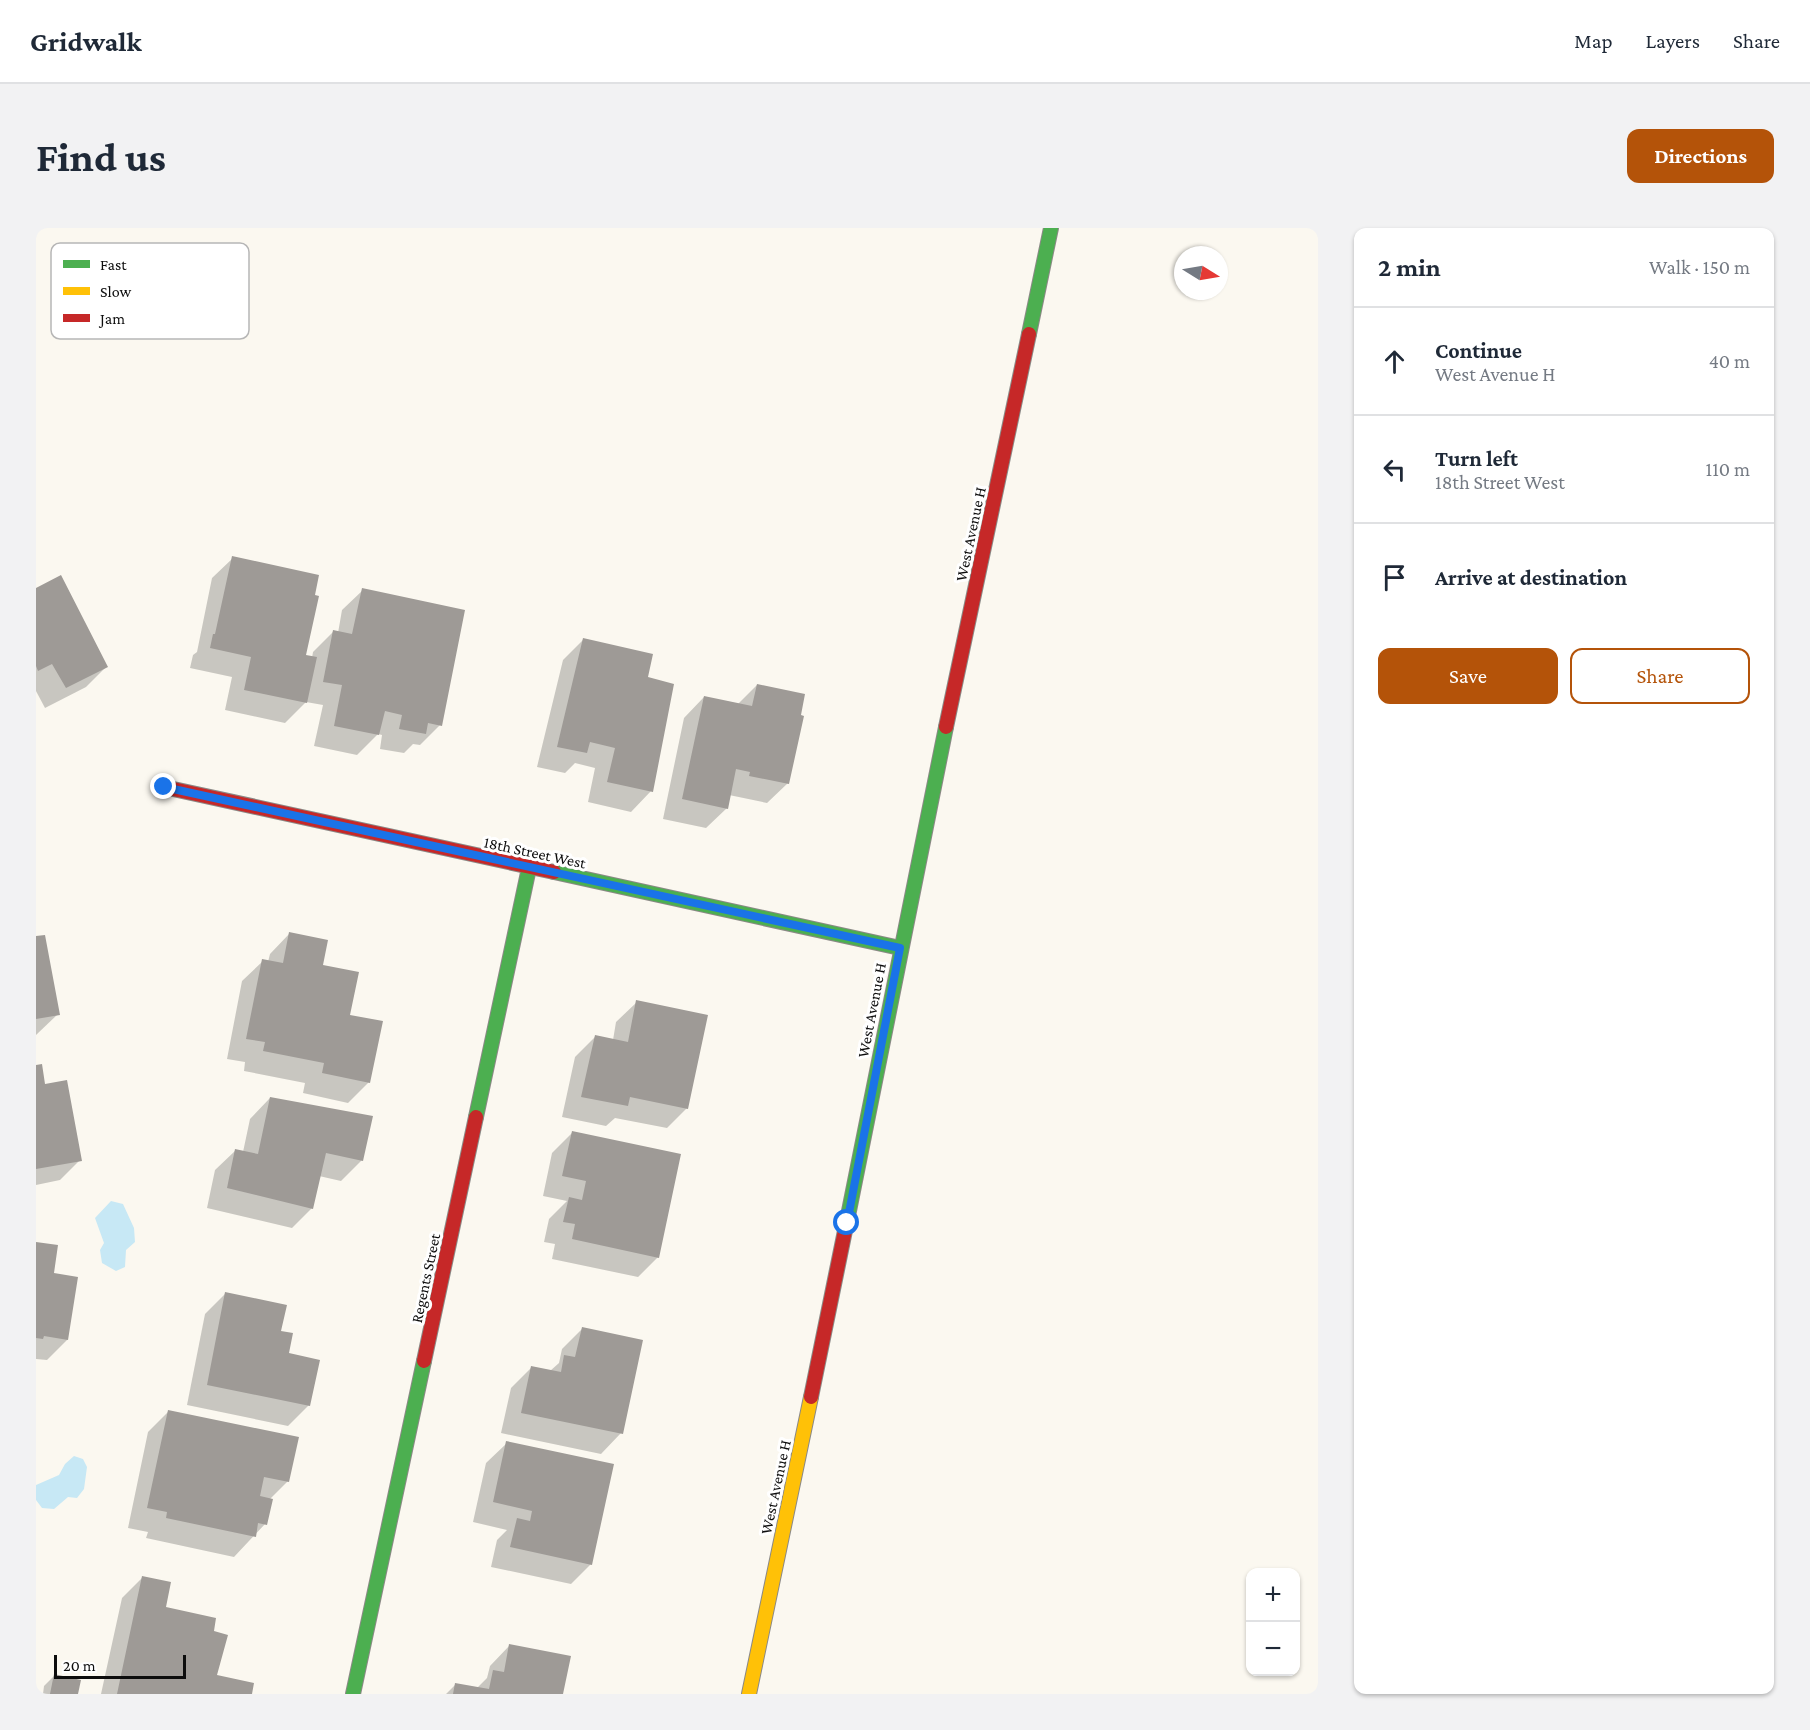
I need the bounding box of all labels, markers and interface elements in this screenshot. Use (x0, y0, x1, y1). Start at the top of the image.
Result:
text: Gridwalk (30, 26, 142, 57)
text: Map (1574, 29, 1613, 53)
text: Layers (1646, 29, 1700, 53)
text: Share (1733, 29, 1780, 53)
button: Directions (1627, 129, 1774, 183)
text: Find us (36, 133, 166, 180)
legend (51, 243, 249, 339)
north arrow (1174, 246, 1228, 300)
text: 2 min (1378, 253, 1441, 282)
text: Fast (100, 256, 127, 273)
text: Walk · 150 m (1649, 256, 1750, 278)
text: Slow (100, 283, 132, 300)
text: Jam (98, 310, 125, 328)
text: Continue (1435, 338, 1522, 363)
icon: ahead (1378, 345, 1411, 378)
text: 40 m (1709, 350, 1750, 372)
text: West Avenue H (1435, 363, 1555, 385)
text: Turn left (1435, 446, 1518, 471)
icon: left (1378, 453, 1411, 486)
text: 110 m (1706, 458, 1750, 480)
text: 18th Street West (1435, 471, 1565, 493)
street label: West Avenue H (952, 485, 989, 583)
icon: arrive (1378, 561, 1411, 594)
text: Arrive at destination (1435, 565, 1627, 590)
button: Save (1378, 648, 1558, 704)
button: Share (1570, 648, 1750, 704)
route end (150, 773, 176, 799)
street label: 18th Street West (482, 833, 588, 872)
street label: West Avenue H (854, 961, 889, 1059)
route start (833, 1209, 859, 1235)
street label: Regents Street (408, 1231, 444, 1325)
street label: West Avenue H (757, 1438, 794, 1536)
map controls (1246, 1568, 1300, 1676)
button: + (1246, 1568, 1300, 1622)
button: − (1246, 1622, 1300, 1676)
scale bar (54, 1652, 186, 1680)
text: 20 m (63, 1657, 96, 1674)

